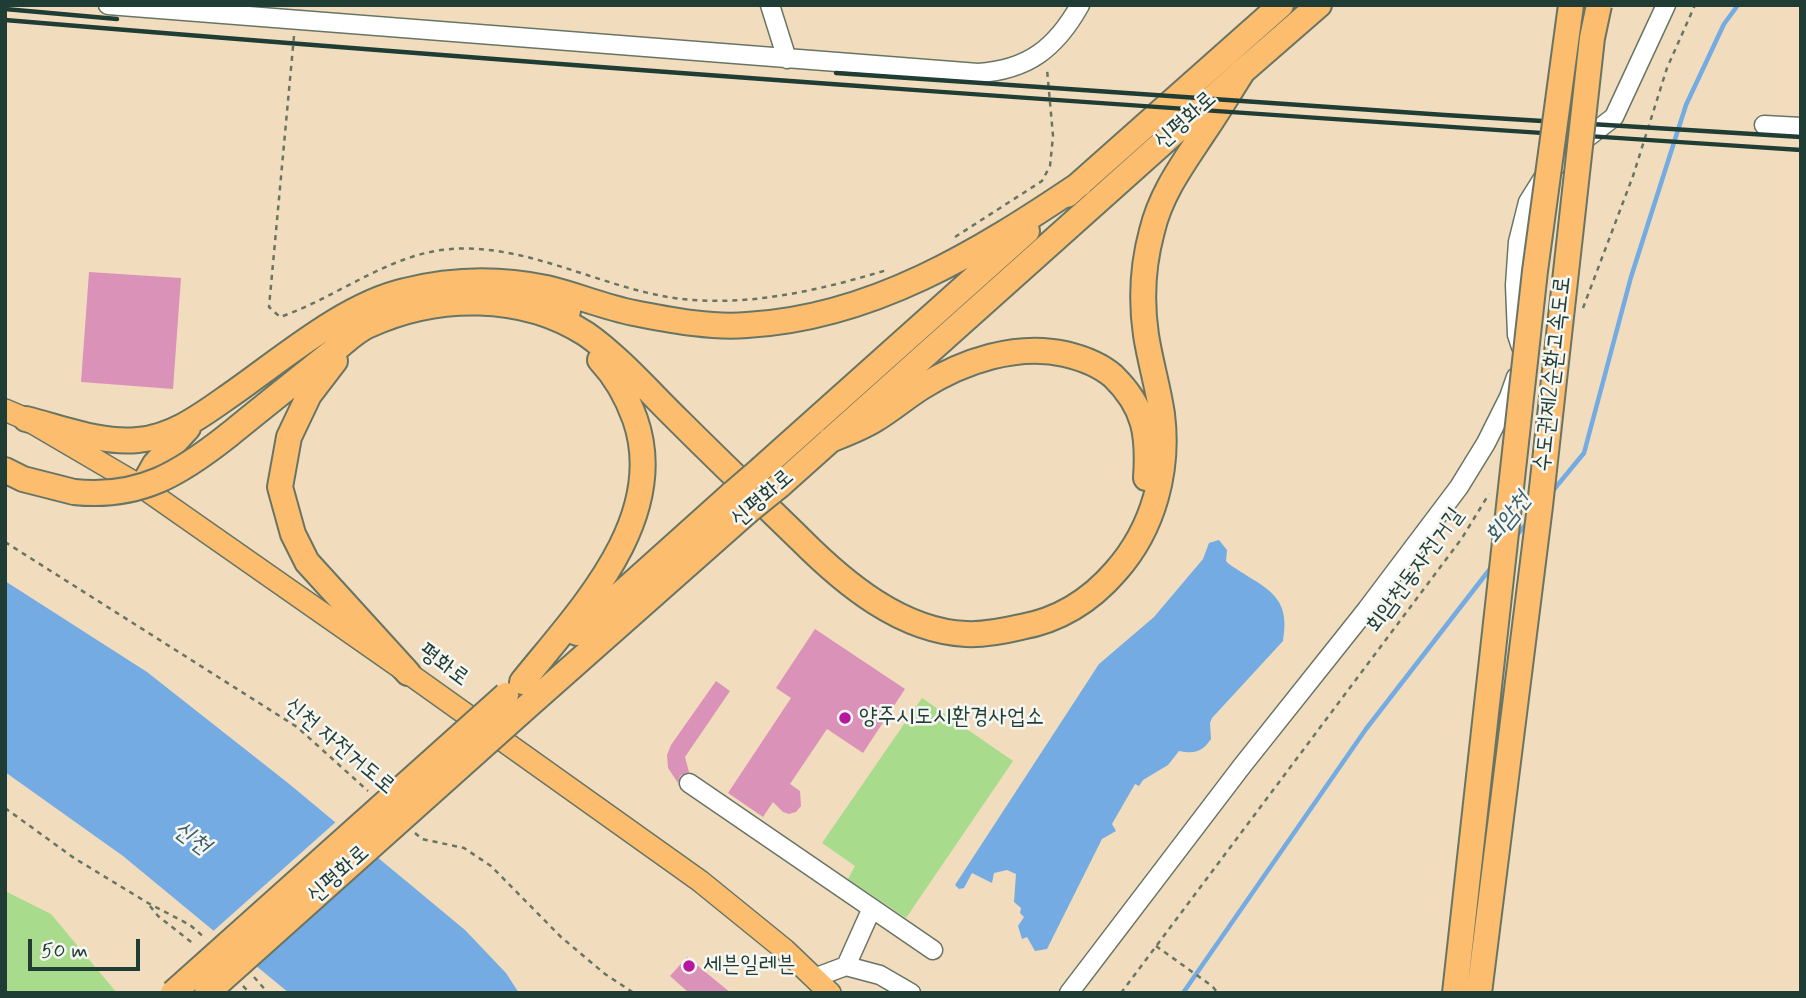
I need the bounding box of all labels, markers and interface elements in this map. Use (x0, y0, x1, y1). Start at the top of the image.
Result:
street label: 신평화로 (1149, 86, 1223, 156)
street label: 수도권제2순환고속도로 (1530, 275, 1578, 473)
street label: 신평화로 (726, 464, 800, 534)
water label: 회암천 (1480, 487, 1538, 551)
street label: 회암천동자전거길 (1361, 503, 1471, 639)
street label: 평화로 (412, 639, 474, 693)
street label: 신천 자전거도로 (278, 693, 400, 801)
place label: 양주시도시환경사업소 (859, 704, 1044, 732)
marker: 양주시도시환경사업소 (837, 710, 853, 726)
water label: 신천 (167, 816, 215, 862)
street label: 신평화로 (302, 840, 376, 910)
scale bar (32, 925, 144, 969)
text: 50 m (41, 937, 88, 965)
place label: 세븐일레븐 (703, 952, 796, 980)
marker: 세븐일레븐 (681, 958, 697, 974)

